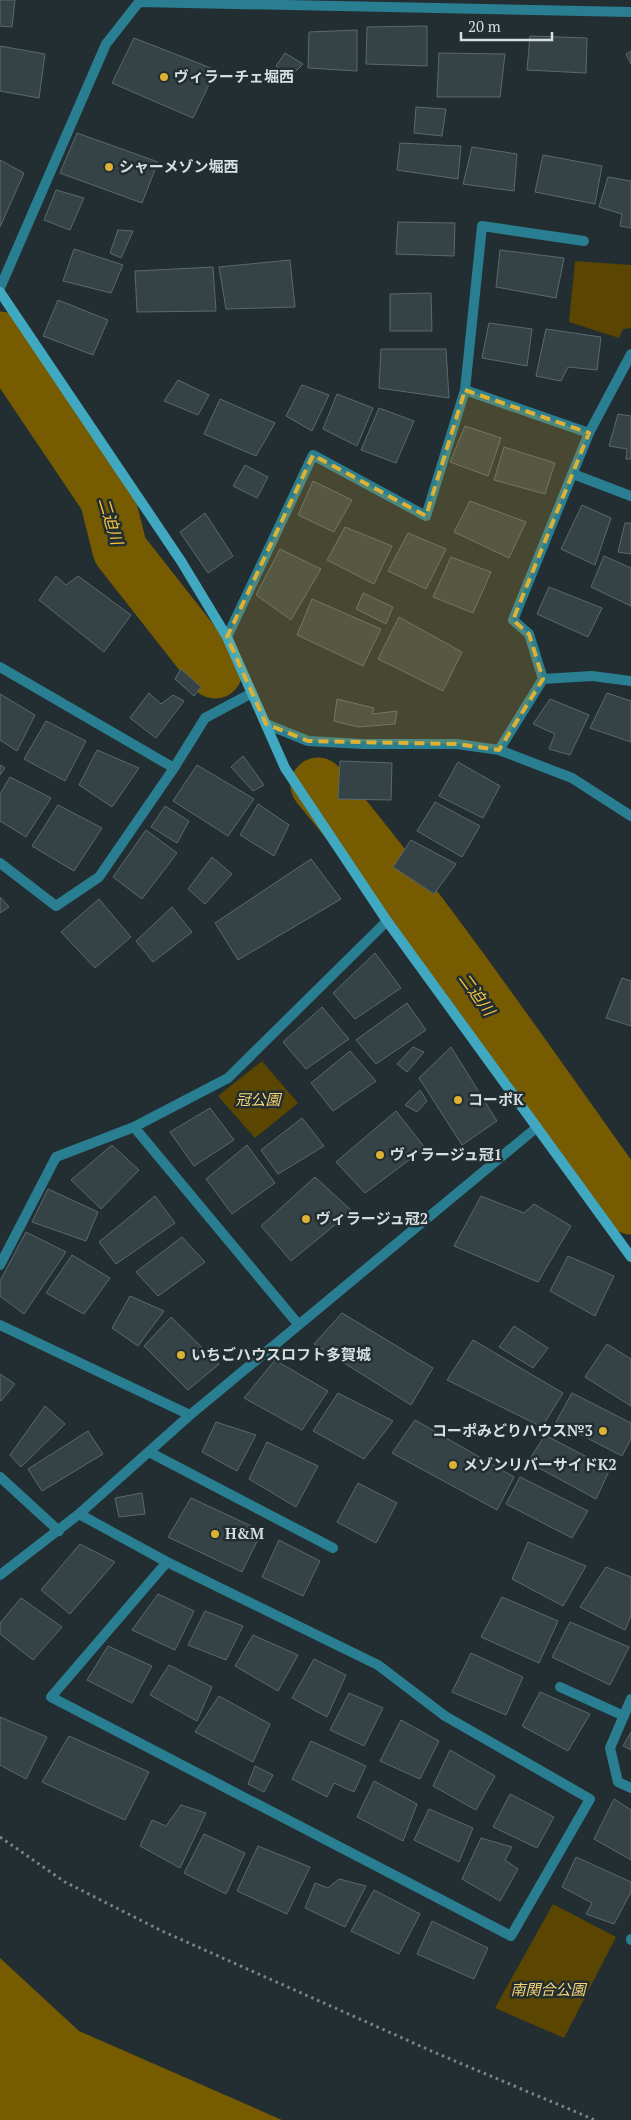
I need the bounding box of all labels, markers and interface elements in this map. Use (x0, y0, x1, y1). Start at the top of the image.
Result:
scale bar (461, 10, 552, 42)
text: 20 m (468, 16, 501, 36)
place label: ヴィラーチェ堀西 (174, 66, 294, 86)
marker: ヴィラーチェ堀西 (158, 71, 170, 83)
place label: シャーメゾン堀西 (119, 156, 238, 176)
marker: シャーメゾン堀西 (103, 161, 115, 173)
water label: 二迫川 (93, 495, 129, 549)
water label: 二迫川 (454, 968, 501, 1021)
park label: 冠公園 (235, 1089, 282, 1109)
place label: コーポK (468, 1089, 524, 1109)
marker: コーポK (452, 1094, 464, 1106)
place label: ヴィラージュ冠1 (390, 1144, 502, 1164)
marker: ヴィラージュ冠1 (374, 1149, 386, 1161)
place label: ヴィラージュ冠2 (316, 1208, 428, 1228)
marker: ヴィラージュ冠2 (300, 1213, 312, 1225)
place label: いちごハウスロフト多賀城 (191, 1344, 371, 1364)
marker: いちごハウスロフト多賀城 (175, 1349, 187, 1361)
place label: コーポみどりハウス№3 (432, 1420, 593, 1440)
marker: コーポみどりハウス№3 (597, 1425, 609, 1437)
place label: メゾンリバーサイドK2 (463, 1454, 617, 1474)
marker: メゾンリバーサイドK2 (447, 1459, 459, 1471)
place label: H&M (225, 1523, 264, 1543)
marker: H&M (209, 1528, 221, 1540)
park label: 南関合公園 (510, 1979, 587, 1999)

